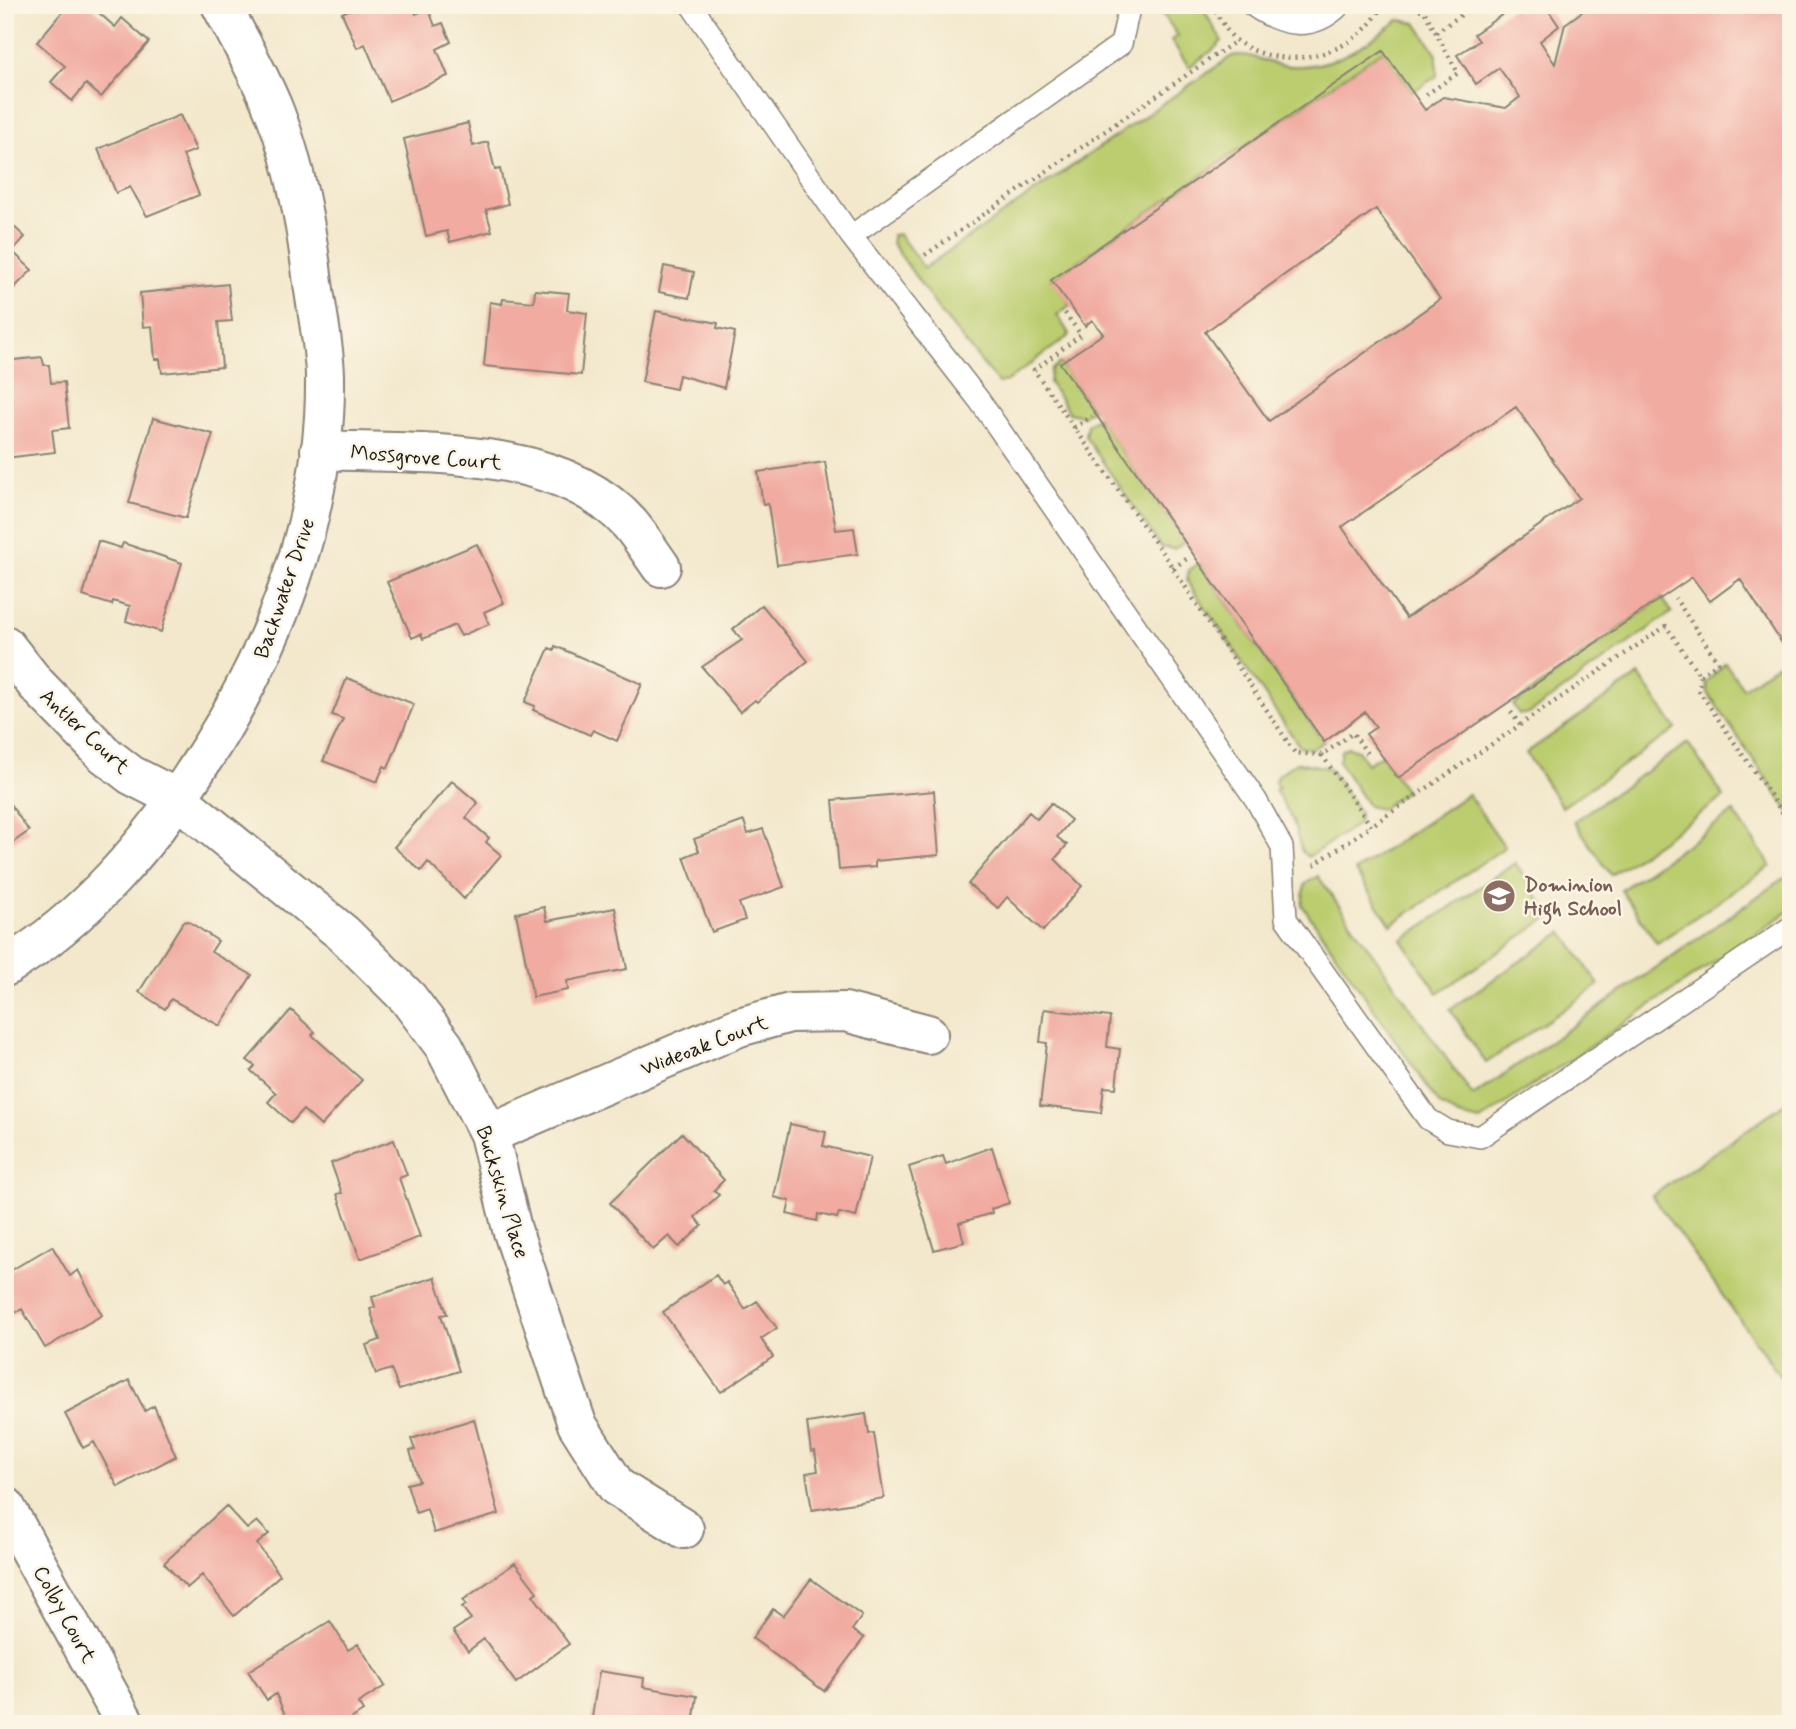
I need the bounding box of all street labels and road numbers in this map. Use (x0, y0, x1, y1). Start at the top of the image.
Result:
street label: Mossgrove Court (349, 439, 503, 477)
street label: Backwater Drive (248, 514, 322, 662)
street label: Antler Court (33, 683, 136, 781)
street label: Wideoak Court (637, 1009, 773, 1083)
street label: Buckskin Place (469, 1123, 535, 1262)
street label: Colby Court (26, 1561, 103, 1669)

